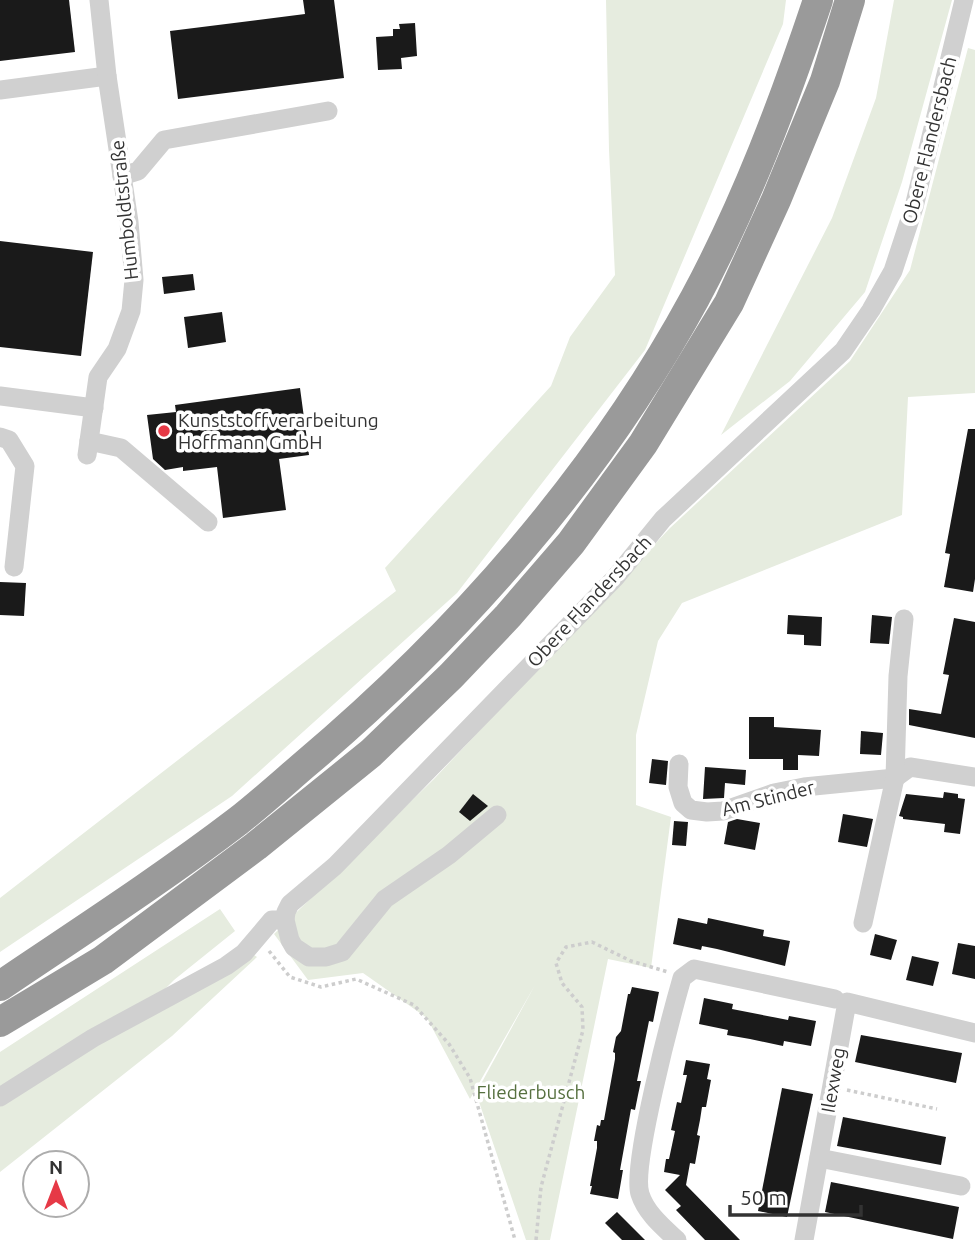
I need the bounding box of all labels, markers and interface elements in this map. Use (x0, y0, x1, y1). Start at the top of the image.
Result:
street label: Obere Flandersbach (898, 54, 960, 226)
street label: Humboldtstraße (106, 139, 142, 281)
place label: Kunststoffverarbeitung Hoffmann GmbH (178, 409, 379, 453)
marker: Kunststoffverarbeitung Hoffmann GmbH (156, 423, 172, 439)
street label: Obere Flandersbach (522, 531, 656, 671)
street label: Am Stinder (719, 776, 817, 820)
street label: Ilexweg (816, 1046, 850, 1114)
park label: Fliederbusch (477, 1081, 585, 1103)
north arrow (21, 1149, 91, 1219)
text: N (49, 1156, 63, 1178)
scale bar (730, 1174, 861, 1218)
text: 50 m (740, 1185, 787, 1209)

